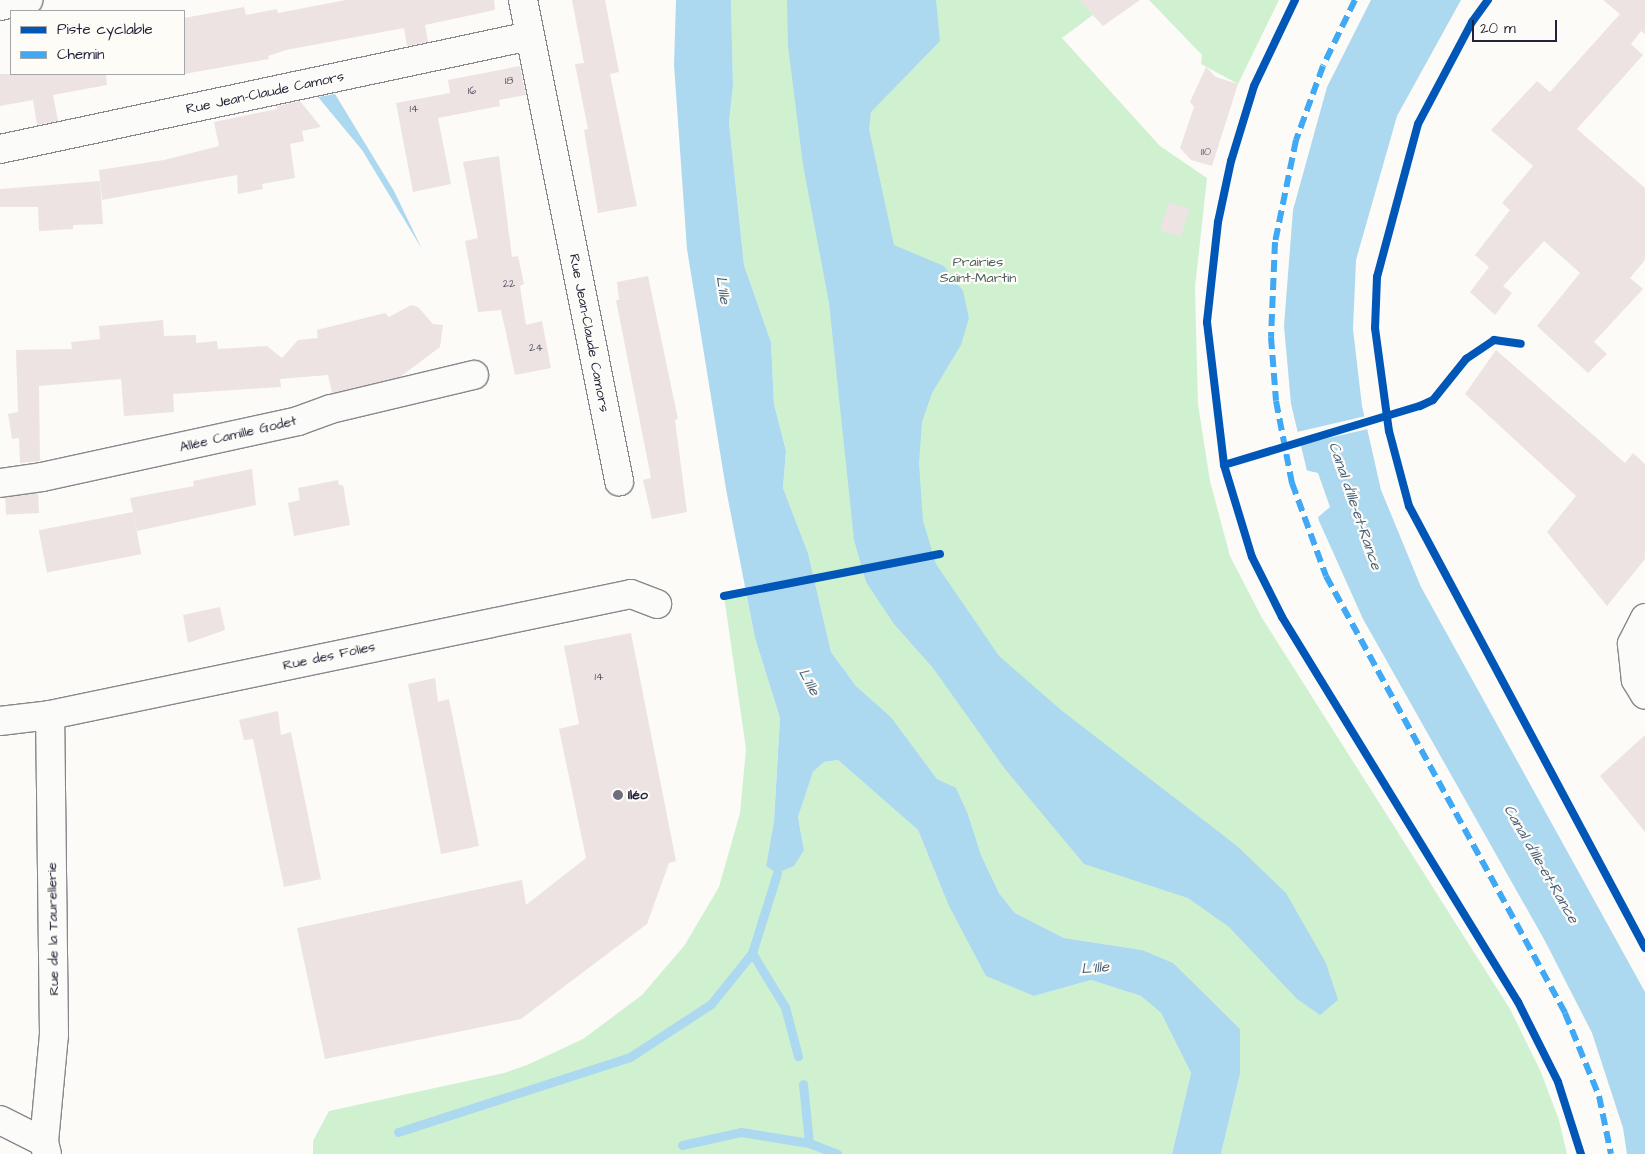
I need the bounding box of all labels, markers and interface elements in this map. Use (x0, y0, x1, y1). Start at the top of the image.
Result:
legend (10, 10, 185, 75)
scale bar (1475, 10, 1560, 42)
text: 20 m (1480, 18, 1516, 39)
text: Piste cyclable (57, 19, 153, 40)
text: Chemin (57, 44, 105, 65)
street label: Rue Jean-Claude Camors (185, 68, 345, 118)
house number: 18 (505, 74, 513, 88)
house number: 16 (468, 84, 476, 98)
house number: 14 (410, 102, 418, 116)
house number: 110 (1201, 145, 1211, 159)
street label: Rue Jean-Claude Camors (565, 252, 613, 414)
park label: Prairies Saint-Martin (940, 254, 1016, 286)
water label: L'Ille (712, 275, 734, 305)
house number: 22 (503, 277, 515, 291)
house number: 24 (529, 341, 543, 355)
street label: Allée Camille Godet (178, 412, 298, 456)
water label: Canal d'Ille-et-Rance (1325, 440, 1385, 572)
street label: Rue des Folies (281, 638, 377, 674)
water label: L'Ille (794, 665, 824, 699)
house number: 14 (595, 670, 603, 684)
place label: Iléo (628, 787, 648, 803)
marker: Iléo (612, 789, 624, 801)
water label: Canal d'Ille-et-Rance (1500, 802, 1582, 926)
street label: Rue de la Taurellerie (43, 862, 63, 996)
water label: L'Ille (1080, 958, 1110, 978)

